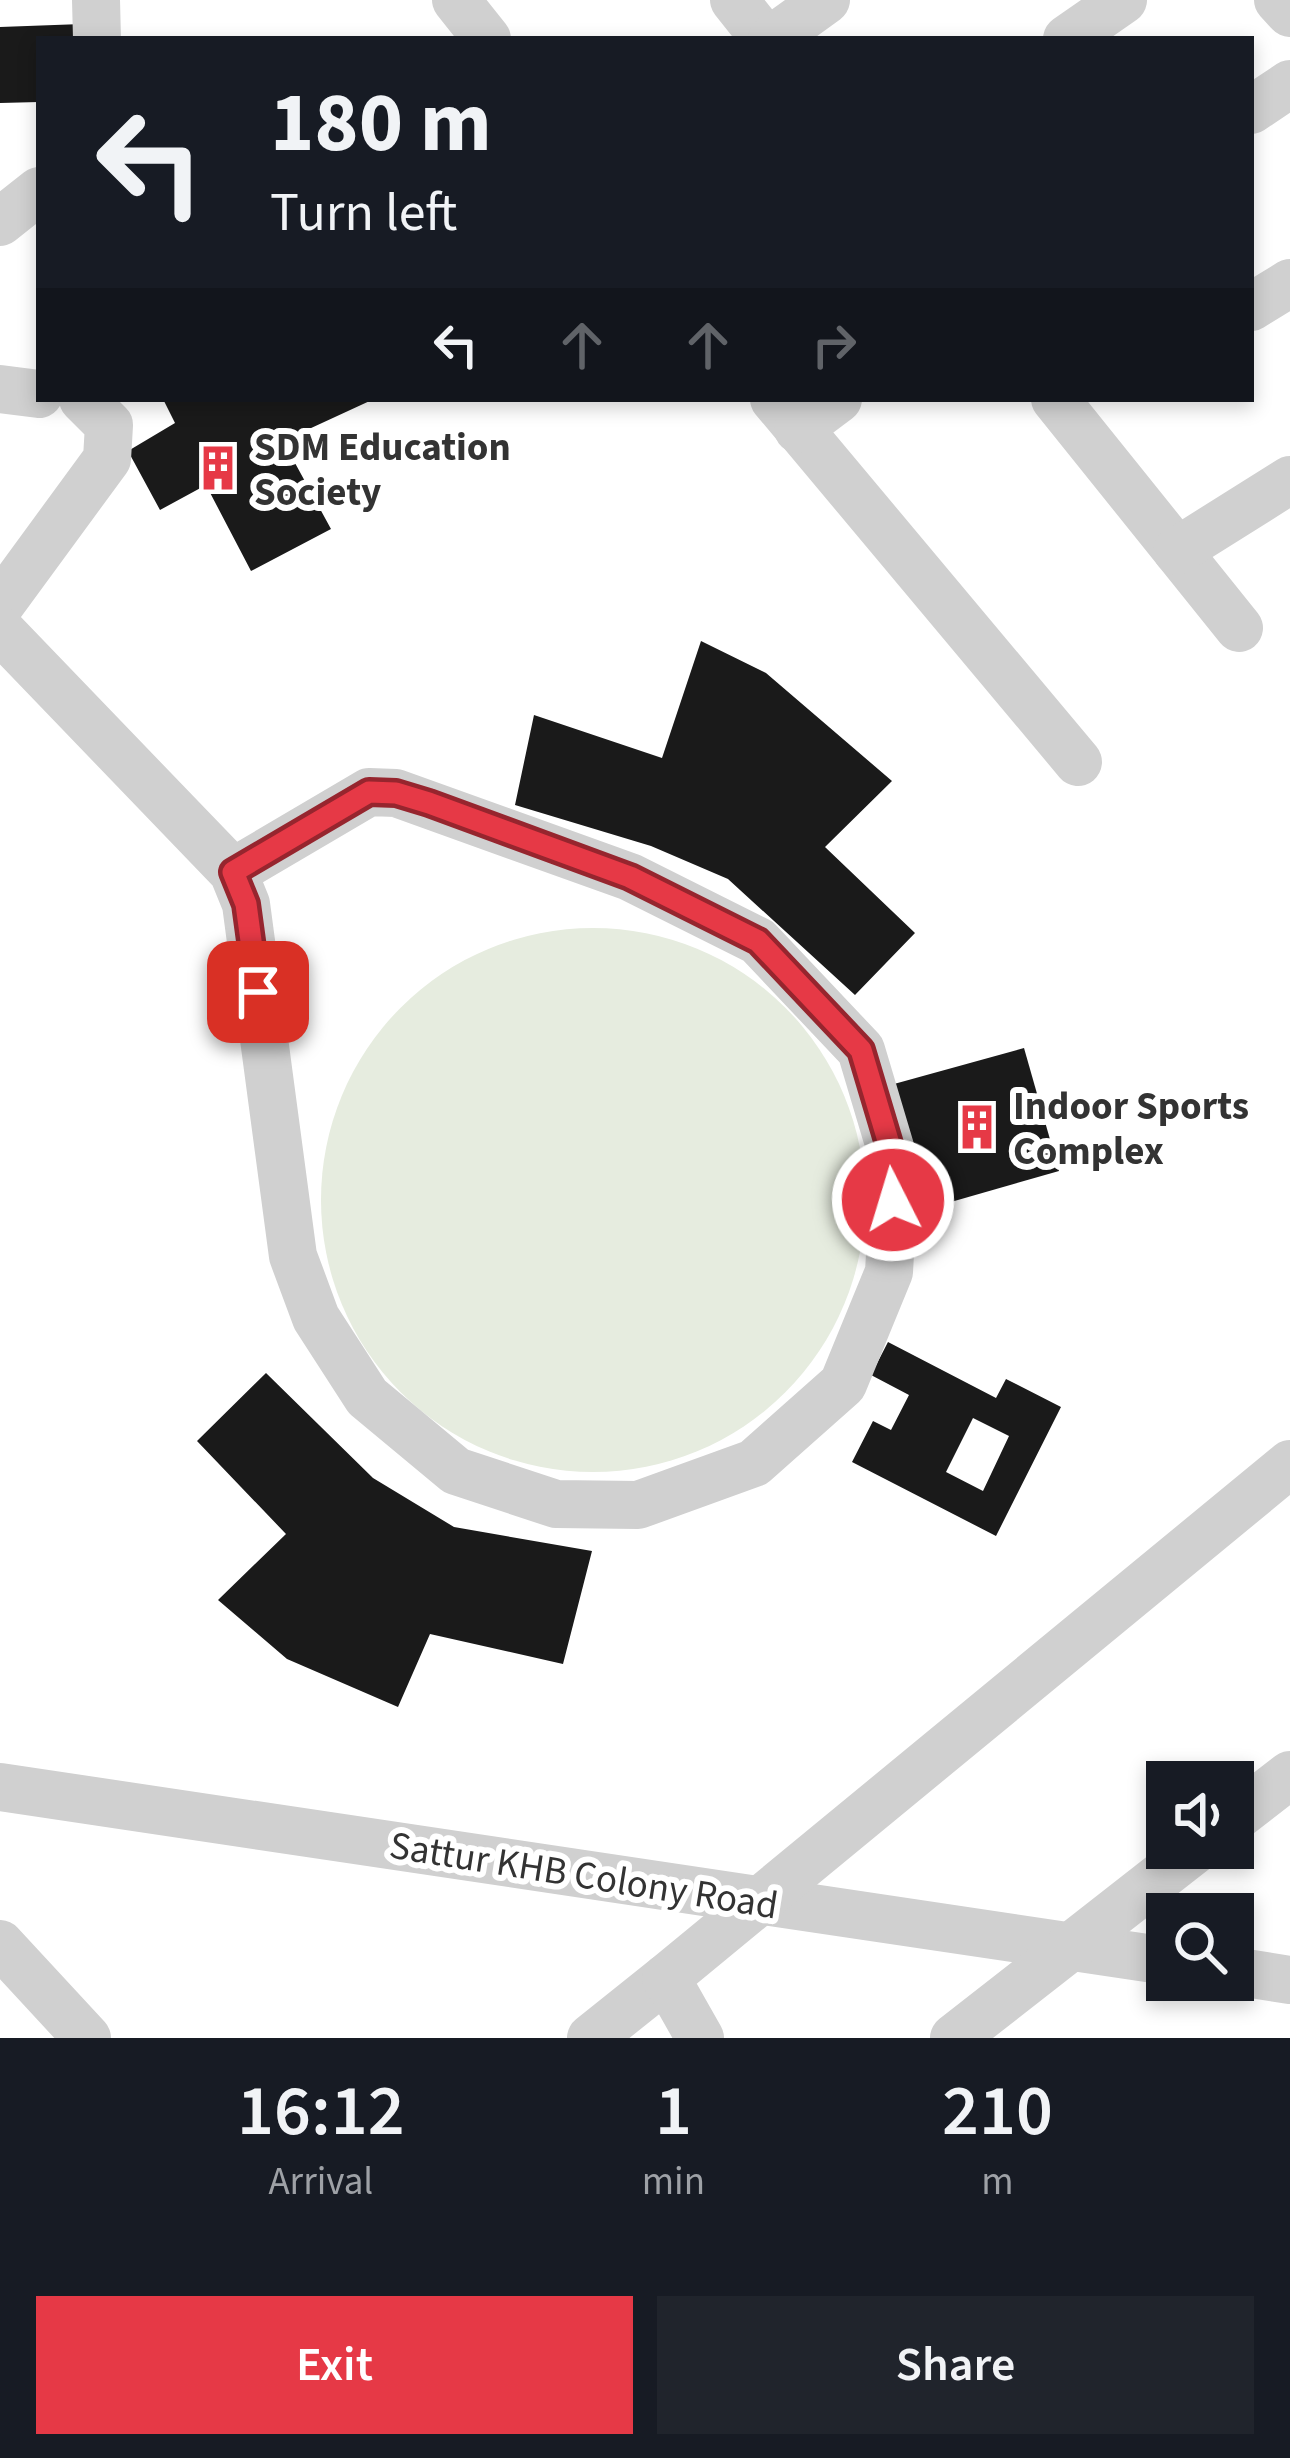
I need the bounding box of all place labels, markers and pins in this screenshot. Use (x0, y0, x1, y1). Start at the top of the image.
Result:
place label: SDM Education Society (254, 420, 511, 521)
building icon: SDM Education Society (193, 443, 243, 493)
pin (207, 941, 309, 1043)
place label: Indoor Sports Complex (1013, 1079, 1249, 1180)
building icon: Indoor Sports Complex (952, 1102, 1002, 1152)

